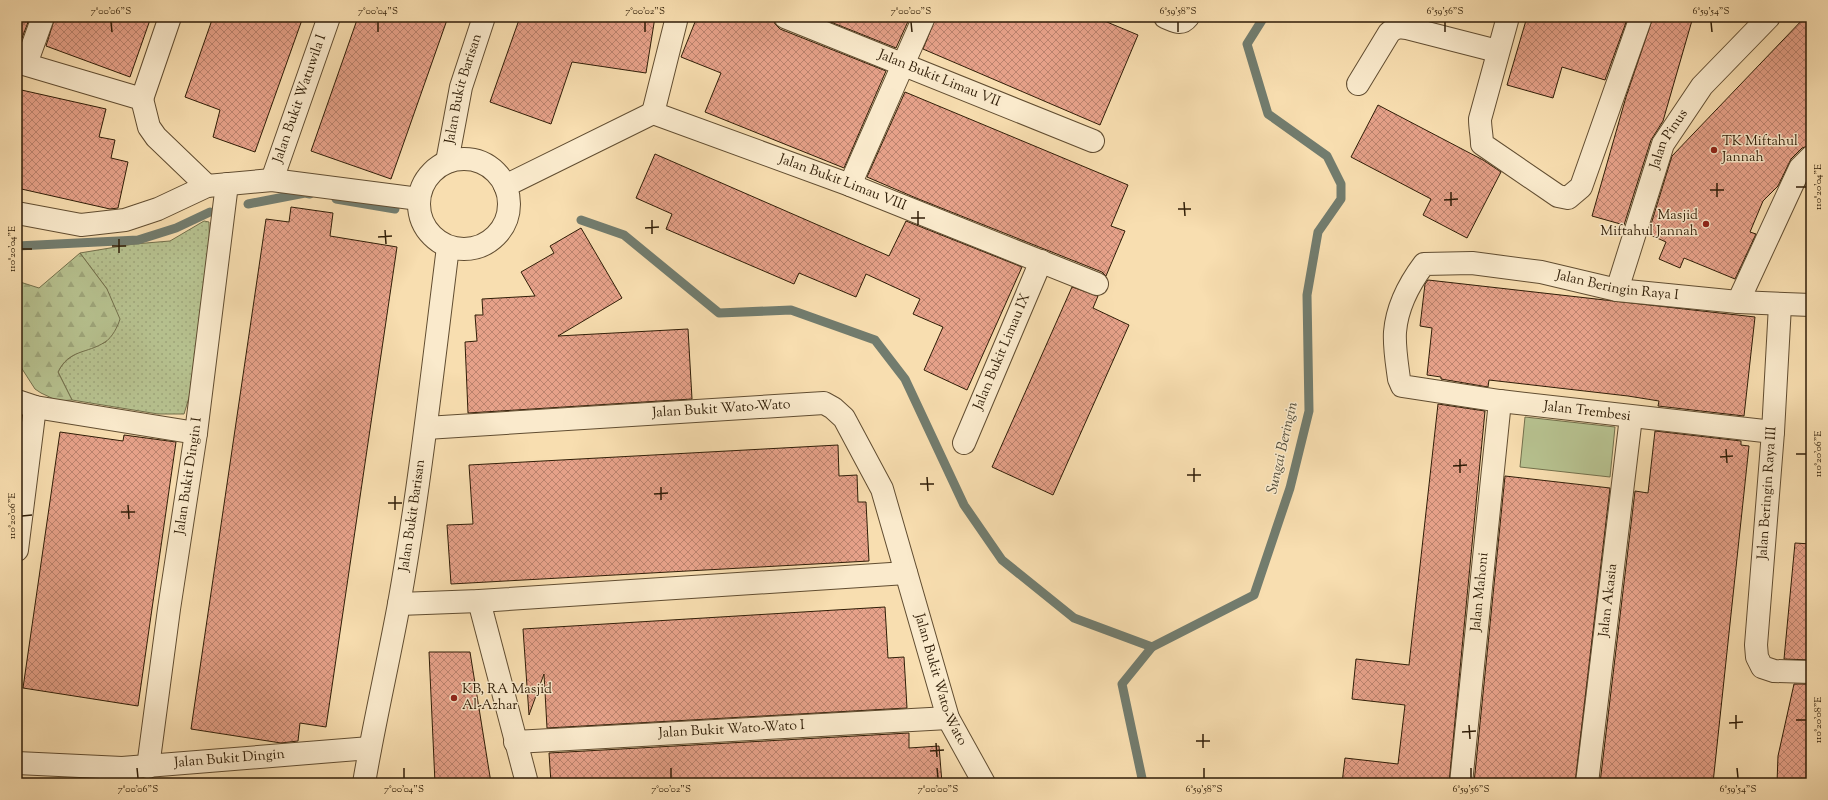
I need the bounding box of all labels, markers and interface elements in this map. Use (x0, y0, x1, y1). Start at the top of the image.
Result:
text: 7°00'06"S (91, 4, 131, 19)
text: 7°00'04"S (358, 4, 398, 19)
text: 7°00'02"S (625, 4, 665, 19)
text: 7°00'00"S (891, 4, 931, 19)
text: 6°59'58"S (1160, 4, 1196, 19)
text: 6°59'56"S (1427, 4, 1463, 19)
text: 6°59'54"S (1693, 4, 1729, 19)
street label: Jalan Bukit Barisan (440, 31, 488, 147)
street label: Jalan Bukit Watuwila I (268, 32, 332, 167)
street label: Jalan Bukit Limau VII (874, 45, 1004, 113)
street label: Jalan Pinus (1645, 105, 1693, 173)
place label: TK Miftahul Jannah (1721, 132, 1798, 168)
marker: TK Miftahul Jannah (1709, 145, 1719, 155)
street label: Jalan Bukit Limau VIII (775, 149, 909, 217)
text: 110°20'04"E (1811, 164, 1826, 210)
place label: Masjid Miftahul Jannah (1600, 206, 1698, 242)
marker: Masjid Miftahul Jannah (1701, 219, 1711, 229)
text: 110°20'04"E (5, 226, 20, 272)
street label: Jalan Beringin Raya I (1553, 266, 1680, 306)
street label: Jalan Bukit Limau IX (969, 290, 1036, 414)
street label: Jalan Bukit Wato-Wato (651, 395, 792, 424)
street label: Jalan Trembesi (1541, 397, 1632, 427)
water label: Sungai Beringin (1262, 400, 1304, 496)
street label: Jalan Bukit Dingin I (170, 416, 208, 537)
street label: Jalan Beringin Raya III (1753, 425, 1783, 561)
text: 110°20'06"E (1811, 431, 1826, 477)
street label: Jalan Bukit Barisan (395, 458, 431, 574)
text: 110°20'06"E (5, 493, 20, 539)
street label: Jalan Mahoni (1466, 551, 1494, 634)
street label: Jalan Akasia (1595, 562, 1623, 639)
street label: Jalan Bukit Wato-Wato (908, 610, 972, 750)
place label: KB, RA Masjid Al-Azhar (462, 680, 552, 716)
marker: KB, RA Masjid Al-Azhar (449, 693, 459, 703)
text: 110°20'08"E (1811, 697, 1826, 743)
street label: Jalan Bukit Wato-Wato I (657, 716, 806, 744)
street label: Jalan Bukit Dingin (173, 745, 286, 774)
text: 7°00'06"S (118, 782, 158, 797)
text: 7°00'04"S (384, 782, 424, 797)
text: 7°00'02"S (651, 782, 691, 797)
text: 7°00'00"S (918, 782, 958, 797)
text: 6°59'58"S (1186, 782, 1222, 797)
text: 6°59'56"S (1453, 782, 1489, 797)
text: 6°59'54"S (1720, 782, 1756, 797)

